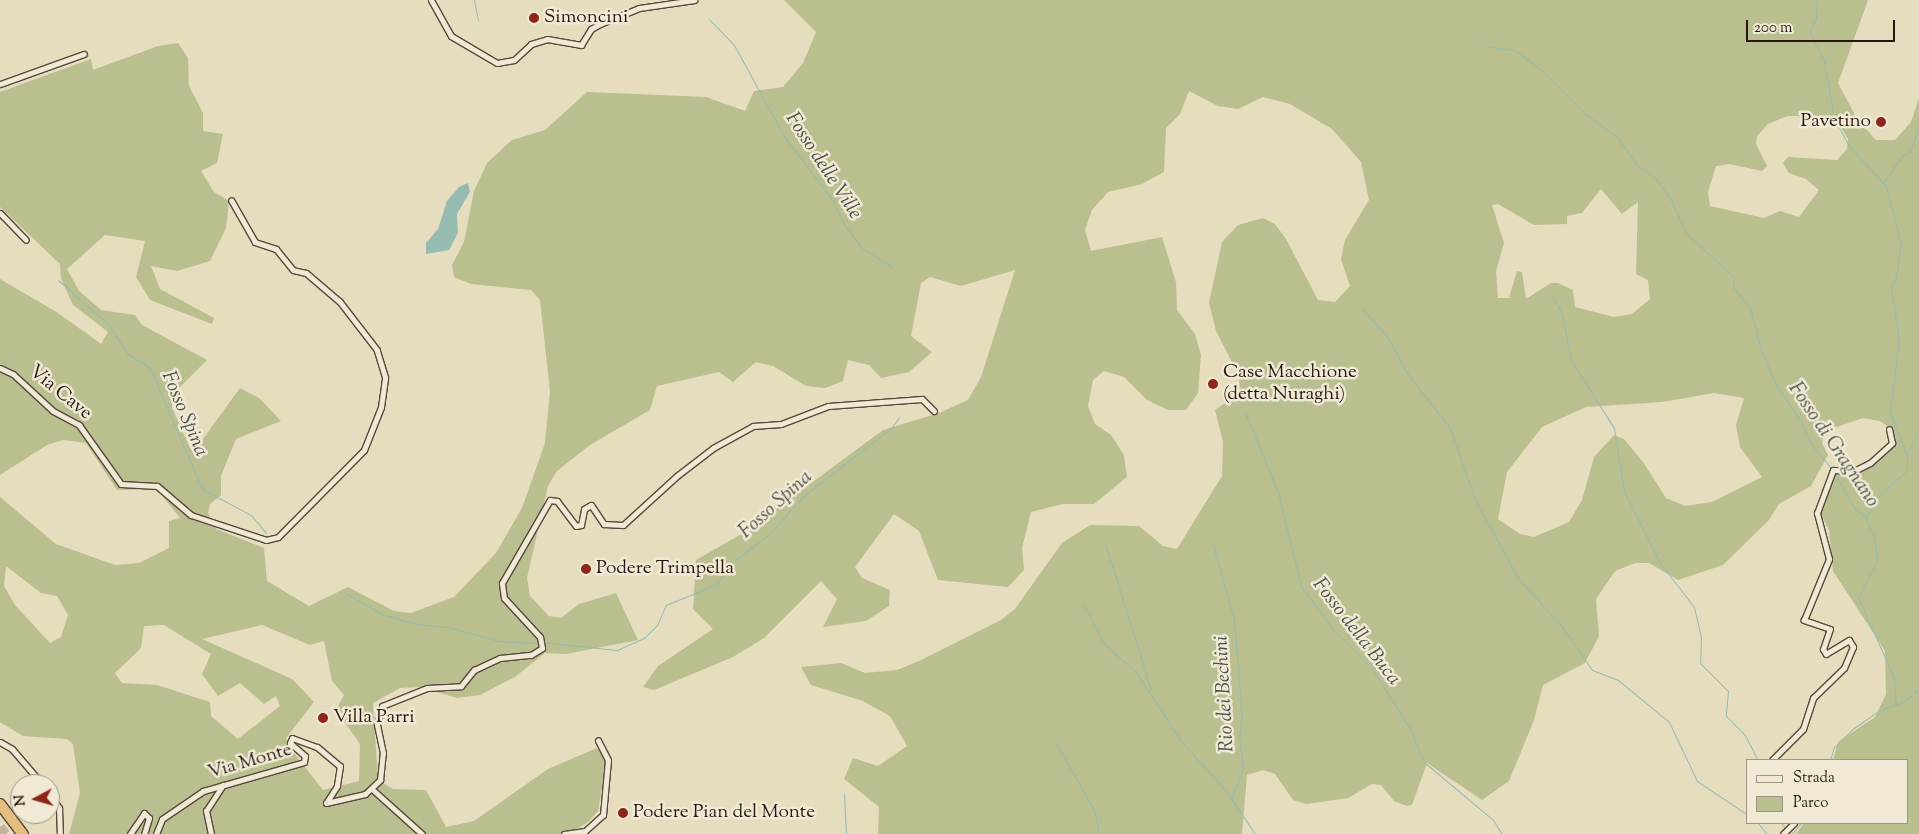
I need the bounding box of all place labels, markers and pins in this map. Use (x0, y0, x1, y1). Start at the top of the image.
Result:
place label: Simoncini (544, 7, 628, 29)
marker: Simoncini (528, 12, 540, 24)
place label: Pavetino (1801, 111, 1871, 133)
marker: Pavetino (1875, 116, 1887, 128)
place label: Case Macchione (detta Nuraghi) (1223, 362, 1357, 406)
marker: Case Macchione (detta Nuraghi) (1207, 378, 1219, 390)
place label: Podere Trimpella (596, 558, 734, 580)
marker: Podere Trimpella (580, 563, 592, 575)
place label: Villa Parri (333, 707, 415, 729)
marker: Villa Parri (317, 712, 329, 724)
place label: Podere Pian del Monte (633, 802, 815, 824)
marker: Podere Pian del Monte (617, 807, 629, 819)

